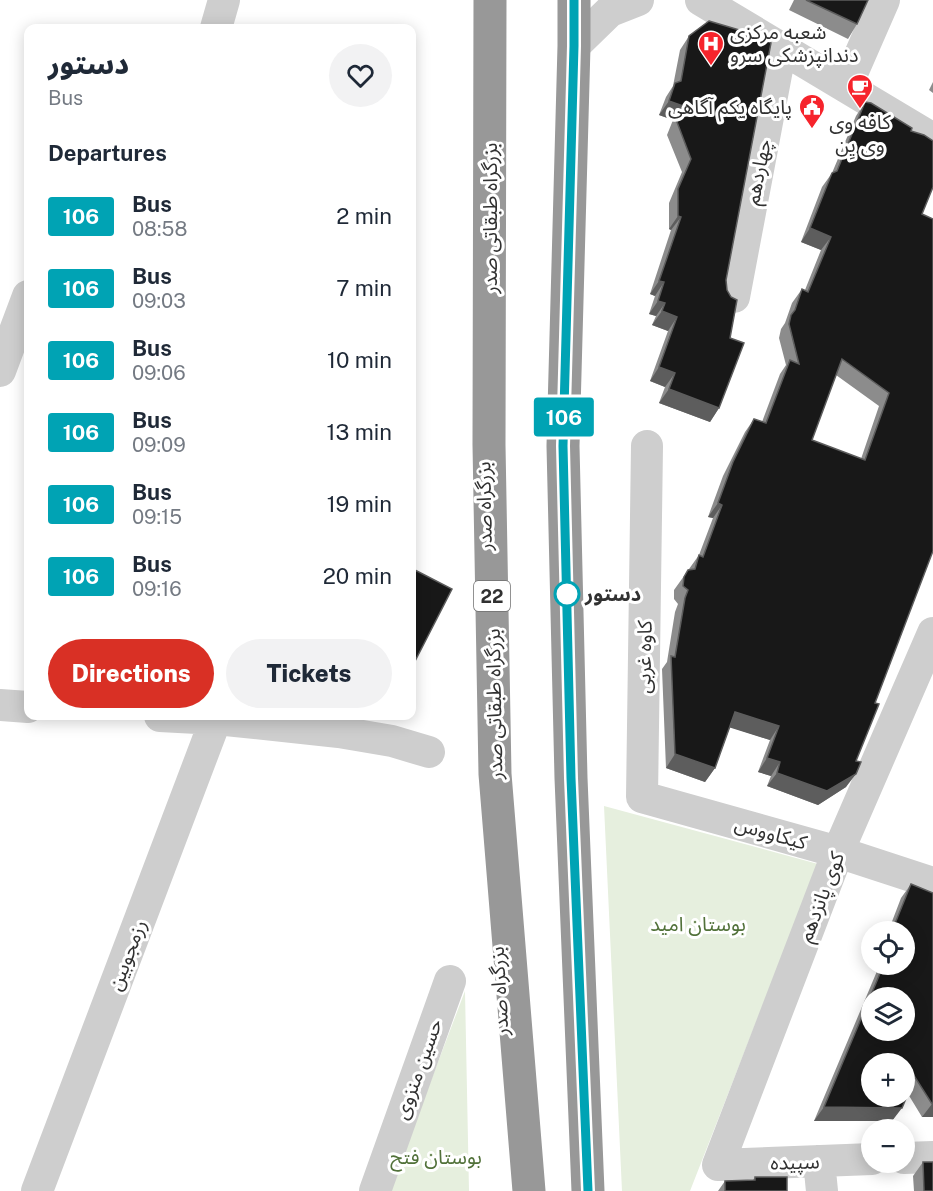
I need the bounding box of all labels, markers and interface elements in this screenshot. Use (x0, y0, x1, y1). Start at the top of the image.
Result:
place label: شعبه مرکزی دندانپزشکی سرو (730, 20, 858, 68)
hospital icon: شعبه مرکزی دندانپزشکی سرو (696, 29, 726, 67)
button: heart (329, 44, 392, 107)
text: دستور (48, 47, 129, 80)
cafe icon: کافه وی وی یِن (845, 72, 875, 110)
text: Bus (48, 86, 83, 110)
public building icon: پایگاه یکم آگاهی (797, 92, 827, 130)
place label: پایگاه یکم آگاهی (668, 95, 792, 122)
place label: کافه وی وی یِن (829, 110, 892, 160)
street label: چهاردهم (740, 137, 779, 208)
text: Departures (48, 140, 167, 166)
street label: بزرگراه طبقاتی صدر (478, 143, 502, 294)
text: Bus (132, 191, 172, 217)
text: 2 min (336, 203, 392, 229)
text: 106 (63, 204, 99, 229)
text: 08:58 (132, 217, 187, 241)
text: Bus (132, 263, 172, 289)
text: 7 min (336, 275, 392, 301)
text: 106 (63, 276, 99, 301)
text: 09:03 (132, 289, 186, 313)
text: Bus (132, 335, 172, 361)
text: 10 min (327, 347, 392, 373)
text: 106 (63, 348, 99, 373)
text: 09:06 (132, 361, 186, 385)
line badge: 106 (530, 398, 598, 436)
text: 106 (546, 405, 582, 430)
text: Bus (132, 407, 172, 433)
text: 13 min (327, 419, 392, 445)
text: 106 (63, 420, 99, 445)
text: 09:09 (132, 433, 186, 457)
street label: بزرگراه صدر (471, 461, 497, 552)
text: Bus (132, 479, 172, 505)
text: 19 min (327, 491, 392, 517)
text: 106 (63, 492, 99, 517)
text: 09:15 (132, 505, 182, 529)
text: Bus (132, 551, 172, 577)
text: 20 min (323, 563, 392, 589)
text: 106 (63, 564, 99, 589)
text: 09:16 (132, 577, 182, 601)
road number: 22 (474, 581, 510, 611)
marker: دستور (554, 581, 580, 607)
place label: دستور (584, 582, 641, 606)
street label: کاوه غربی (631, 619, 657, 694)
street label: بزرگراه طبقاتی صدر (481, 628, 507, 781)
button: Directions (48, 639, 214, 708)
button: Tickets (226, 639, 392, 708)
street label: کیکاووس (732, 811, 810, 855)
street label: کوی پانزدهم (793, 848, 852, 946)
park label: بوستان امید (650, 912, 746, 936)
street label: رزمجوبین (103, 916, 151, 994)
map controls (861, 921, 915, 1173)
button: locate (861, 921, 915, 975)
street label: بزرگراه صدر (485, 946, 513, 1037)
button: layers (861, 987, 915, 1041)
street label: حسین منزوی (389, 1016, 447, 1122)
button: + (861, 1053, 915, 1107)
button: − (861, 1119, 915, 1173)
park label: بوستان فتح (390, 1145, 482, 1172)
street label: سپیده (770, 1149, 820, 1176)

